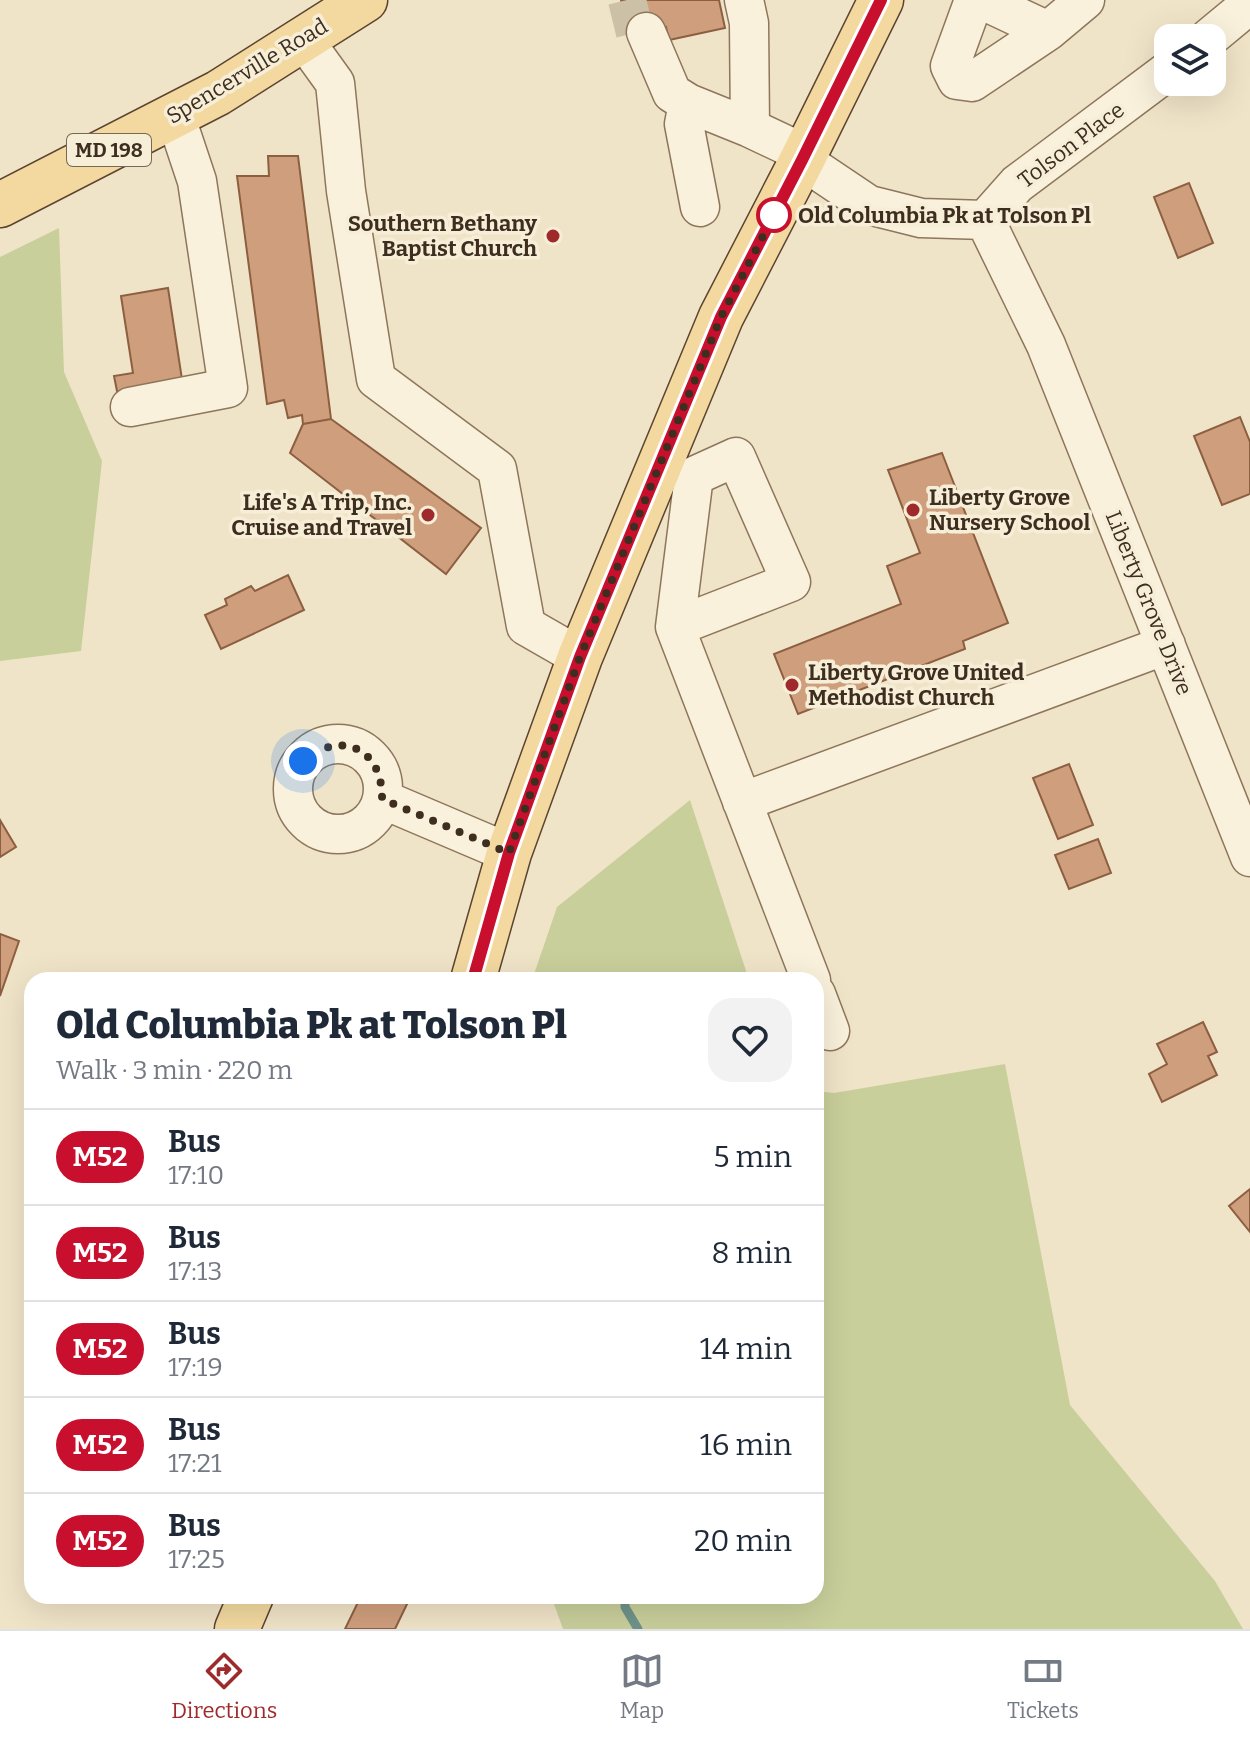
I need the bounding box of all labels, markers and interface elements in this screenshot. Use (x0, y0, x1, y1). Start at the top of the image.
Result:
street label: Spencerville Road (162, 12, 332, 130)
map controls (1154, 24, 1226, 96)
button: layers (1154, 24, 1226, 96)
street label: Tolson Place (1013, 96, 1129, 194)
road number: MD 198 (67, 134, 151, 166)
marker: Old Columbia Pk at Tolson Pl (757, 198, 791, 232)
place label: Old Columbia Pk at Tolson Pl (798, 202, 1091, 229)
place label: Southern Bethany Baptist Church (348, 210, 538, 262)
marker: Southern Bethany Baptist Church (544, 227, 562, 245)
place label: Liberty Grove Nursery School (929, 484, 1090, 536)
place label: Life's A Trip, Inc. Cruise and Travel (231, 489, 412, 541)
marker: Liberty Grove Nursery School (904, 501, 922, 519)
marker: Life's A Trip, Inc. Cruise and Travel (419, 506, 437, 524)
street label: Liberty Grove Drive (1100, 507, 1198, 699)
place label: Liberty Grove United Methodist Church (808, 659, 1024, 711)
marker: Liberty Grove United Methodist Church (783, 676, 801, 694)
your location (283, 741, 323, 781)
button: heart (708, 998, 792, 1082)
text: Old Columbia Pk at Tolson Pl (56, 1002, 567, 1048)
text: Walk · 3 min · 220 m (56, 1055, 293, 1086)
text: Bus (168, 1124, 221, 1160)
text: 5 min (713, 1139, 792, 1175)
text: M52 (72, 1140, 128, 1173)
text: 17:10 (168, 1160, 224, 1191)
text: Bus (168, 1220, 221, 1256)
text: 8 min (711, 1235, 792, 1271)
text: M52 (72, 1236, 128, 1269)
text: 17:13 (168, 1256, 222, 1287)
text: Bus (168, 1316, 221, 1352)
text: 14 min (700, 1331, 792, 1367)
text: M52 (72, 1332, 128, 1365)
text: 17:19 (168, 1352, 223, 1383)
text: Bus (168, 1412, 221, 1448)
text: 16 min (700, 1427, 792, 1463)
text: M52 (72, 1428, 128, 1461)
text: 17:21 (168, 1448, 222, 1479)
text: Bus (168, 1508, 221, 1544)
text: 20 min (694, 1523, 792, 1559)
text: M52 (72, 1524, 128, 1557)
text: 17:25 (168, 1544, 225, 1575)
tab: Directions (171, 1649, 277, 1724)
tab: Map (620, 1649, 664, 1724)
tab: Tickets (1007, 1649, 1079, 1724)

